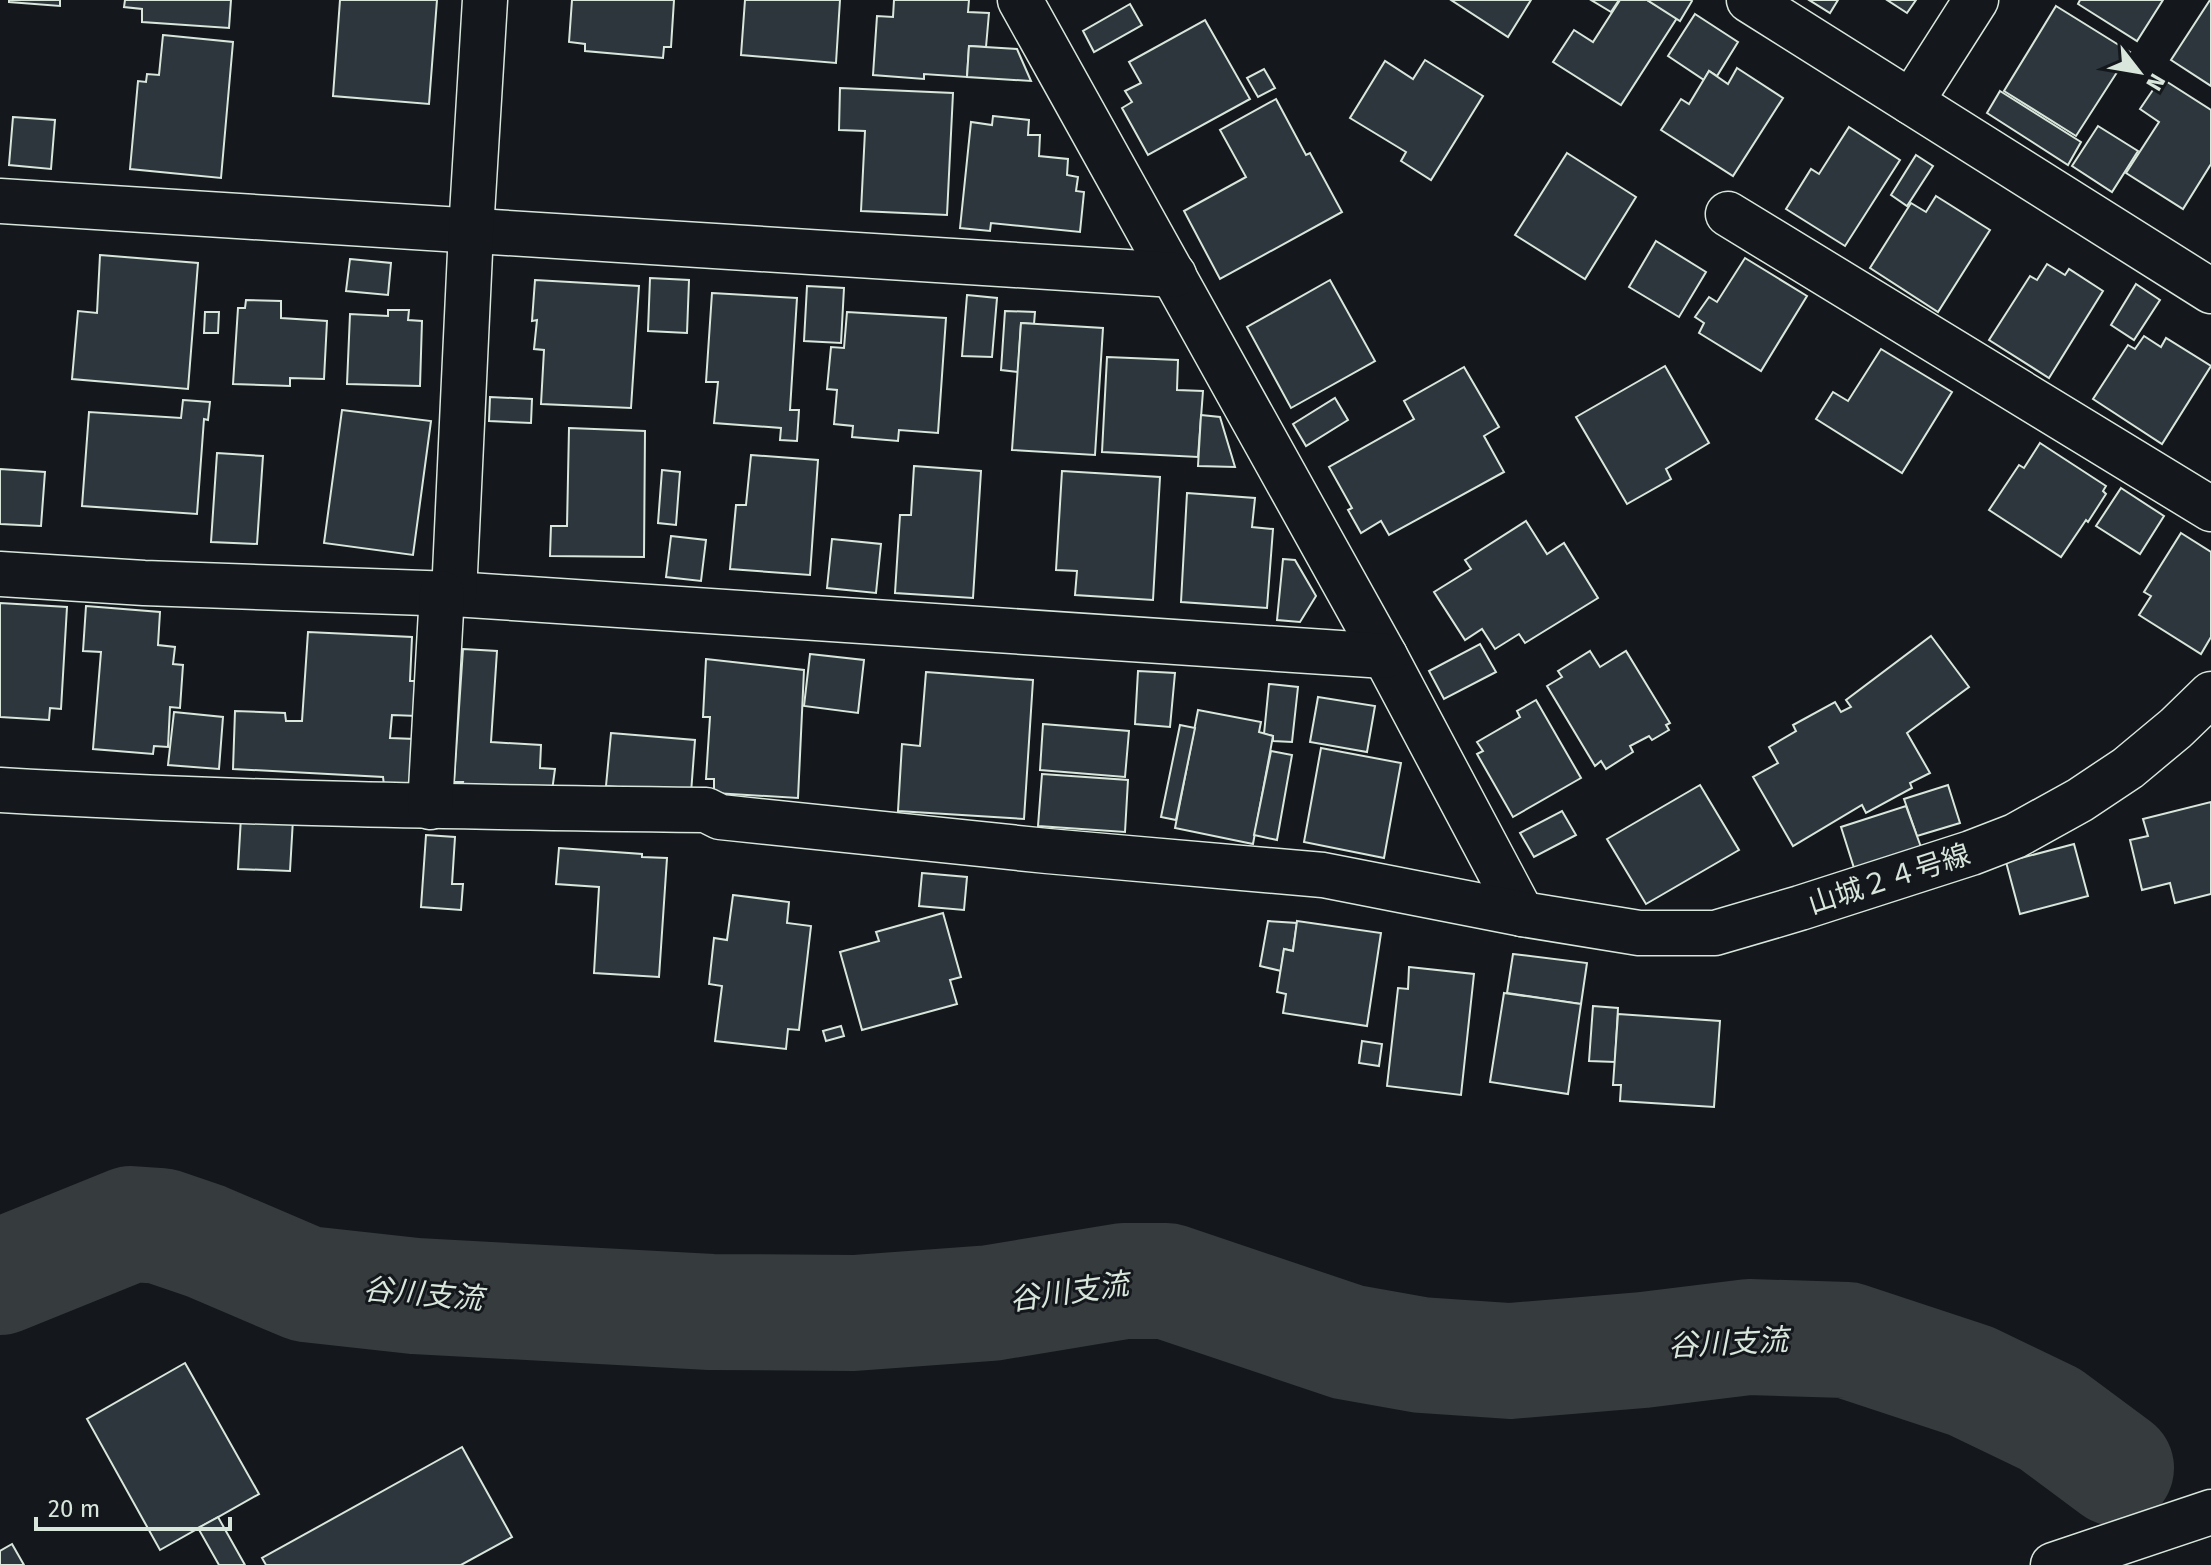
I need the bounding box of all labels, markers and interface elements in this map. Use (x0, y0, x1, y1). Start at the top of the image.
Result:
north arrow (2099, 32, 2179, 112)
text: N (2140, 69, 2171, 95)
street label: 山城２４号線 (1804, 837, 1974, 921)
water label: 谷川支流 (1007, 1265, 1135, 1318)
water label: 谷川支流 (362, 1271, 488, 1318)
water label: 谷川支流 (1667, 1322, 1793, 1364)
scale bar (36, 1481, 230, 1531)
text: 20 m (48, 1495, 100, 1523)

